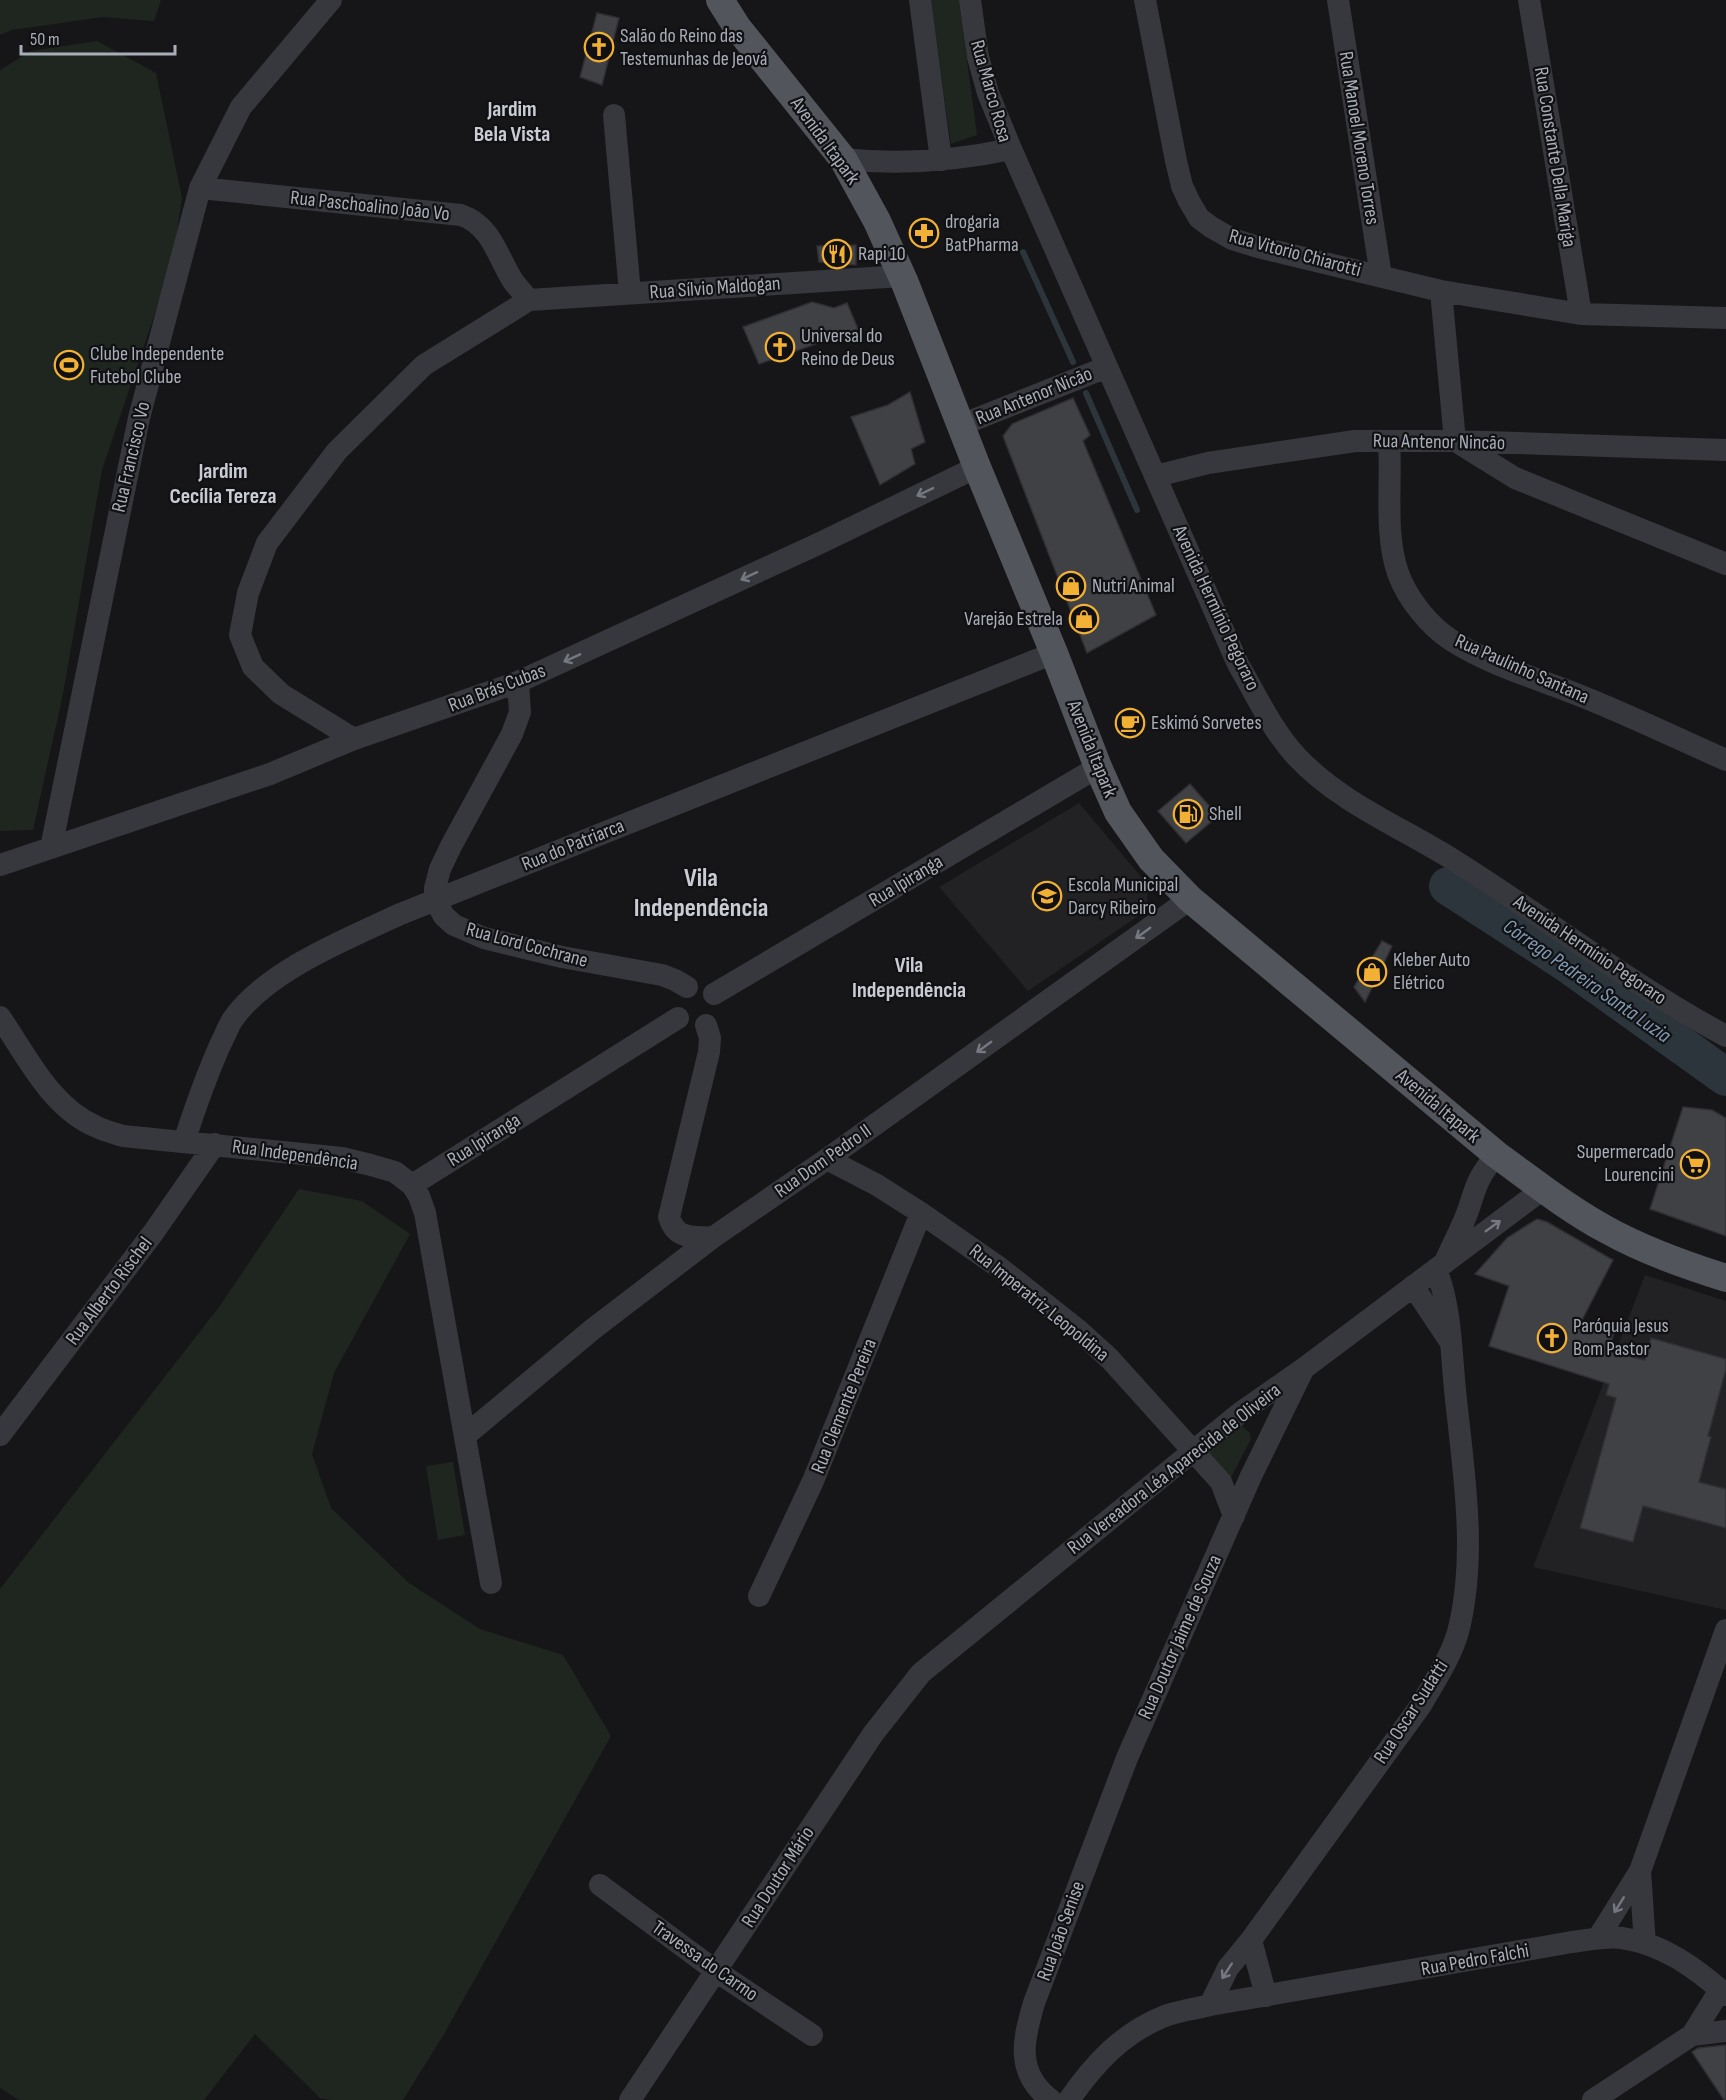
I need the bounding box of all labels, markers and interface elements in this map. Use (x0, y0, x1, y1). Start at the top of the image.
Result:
scale bar (21, 18, 176, 56)
place label: Salão do Reino das Testemunhas de Jeová (620, 24, 767, 71)
text: 50 m (30, 29, 60, 50)
church icon: Salão do Reino das Testemunhas de Jeová (583, 31, 615, 63)
street label: Rua Marco Rosa (965, 37, 1017, 145)
street label: Rua Manoel Moreno Torres (1333, 50, 1385, 226)
street label: Rua Constante Della Mariga (1529, 65, 1581, 249)
street label: Avenida Itapark (785, 92, 865, 190)
district label: Jardim Bela Vista (474, 96, 550, 148)
street label: Rua Paschoalino João Vo (289, 186, 451, 226)
place label: drogaria BatPharma (945, 210, 1019, 257)
pharmacy icon: drogaria BatPharma (908, 217, 940, 249)
street label: Rua Vitorio Chiarotti (1226, 224, 1364, 282)
restaurant icon: Rapi 10 (821, 238, 853, 270)
place label: Rapi 10 (858, 242, 906, 266)
street label: Rua Sílvio Maldogan (649, 271, 781, 305)
place label: Universal do Reino de Deus (801, 324, 895, 371)
church icon: Universal do Reino de Deus (764, 331, 796, 363)
place label: Clube Independente Futebol Clube (90, 342, 224, 389)
sports icon: Clube Independente Futebol Clube (53, 349, 85, 381)
street label: Rua Antenor Nicão (972, 362, 1096, 430)
street label: Rua Francisco Vo (107, 399, 155, 515)
street label: Rua Antenor Nincão (1373, 429, 1505, 455)
district label: Jardim Cecília Tereza (170, 458, 277, 510)
one-way arrow (916, 487, 934, 499)
street label: Avenida Hermínio Pegoraro (1167, 521, 1265, 694)
shop icon: Nutri Animal (1055, 570, 1087, 602)
one-way arrow (740, 571, 758, 583)
place label: Nutri Animal (1092, 574, 1175, 598)
shop icon: Varejão Estrela (1068, 603, 1100, 635)
place label: Varejão Estrela (964, 607, 1063, 631)
street label: Rua Paulinho Santana (1451, 629, 1593, 709)
one-way arrow (563, 653, 581, 664)
street label: Rua Brás Cubas (445, 659, 549, 717)
street label: Avenida Itapark (1061, 696, 1122, 801)
cafe icon: Eskimó Sorvetes (1114, 707, 1146, 739)
place label: Eskimó Sorvetes (1151, 711, 1262, 735)
fuel station icon: Shell (1172, 798, 1204, 830)
place label: Shell (1209, 802, 1242, 826)
street label: Rua do Patriarca (518, 814, 628, 876)
street label: Rua Ipiranga (865, 850, 947, 912)
district label: Vila Independência (634, 863, 768, 924)
place label: Escola Municipal Darcy Ribeiro (1068, 873, 1178, 920)
school or university icon: Escola Municipal Darcy Ribeiro (1031, 880, 1063, 912)
street label: Avenida Hermínio Pegoraro (1508, 889, 1671, 1010)
water label: Córrego Pedreira Santa Luzia (1498, 914, 1676, 1049)
street label: Rua Lord Cochrane (464, 917, 590, 973)
one-way arrow (1135, 927, 1151, 939)
place label: Kleber Auto Elétrico (1393, 948, 1470, 995)
district label: Vila Independência (852, 952, 966, 1004)
shop icon: Kleber Auto Elétrico (1356, 956, 1388, 988)
one-way arrow (977, 1040, 993, 1053)
street label: Avenida Itapark (1390, 1063, 1485, 1148)
street label: Rua Ipiranga (443, 1108, 525, 1172)
street label: Rua Dom Pedro II (770, 1119, 876, 1203)
street label: Rua Independência (231, 1134, 359, 1176)
place label: Supermercado Lourencini (1577, 1140, 1674, 1187)
supermarket icon: Supermercado Lourencini (1679, 1148, 1711, 1180)
one-way arrow (1484, 1220, 1500, 1232)
street label: Rua Alberto Rischel (61, 1232, 157, 1350)
street label: Rua Imperatriz Leopoldina (964, 1239, 1114, 1367)
place label: Paróquia Jesus Bom Pastor (1573, 1314, 1669, 1361)
church icon: Paróquia Jesus Bom Pastor (1536, 1322, 1568, 1354)
street label: Rua Clemente Pereira (806, 1335, 882, 1477)
street label: Rua Vereadora Léa Aparecida de Oliveira (1063, 1378, 1285, 1560)
street label: Rua Doutor Jaime de Souza (1133, 1551, 1227, 1723)
street label: Rua Oscar Sudatti (1369, 1656, 1453, 1768)
street label: Rua Doutor Mário (736, 1822, 820, 1932)
street label: Rua João Senise (1032, 1878, 1090, 1984)
one-way arrow (1612, 1896, 1624, 1913)
street label: Travessa do Carmo (647, 1916, 763, 2006)
street label: Rua Pedro Falchi (1419, 1939, 1531, 1981)
one-way arrow (1221, 1962, 1233, 1978)

